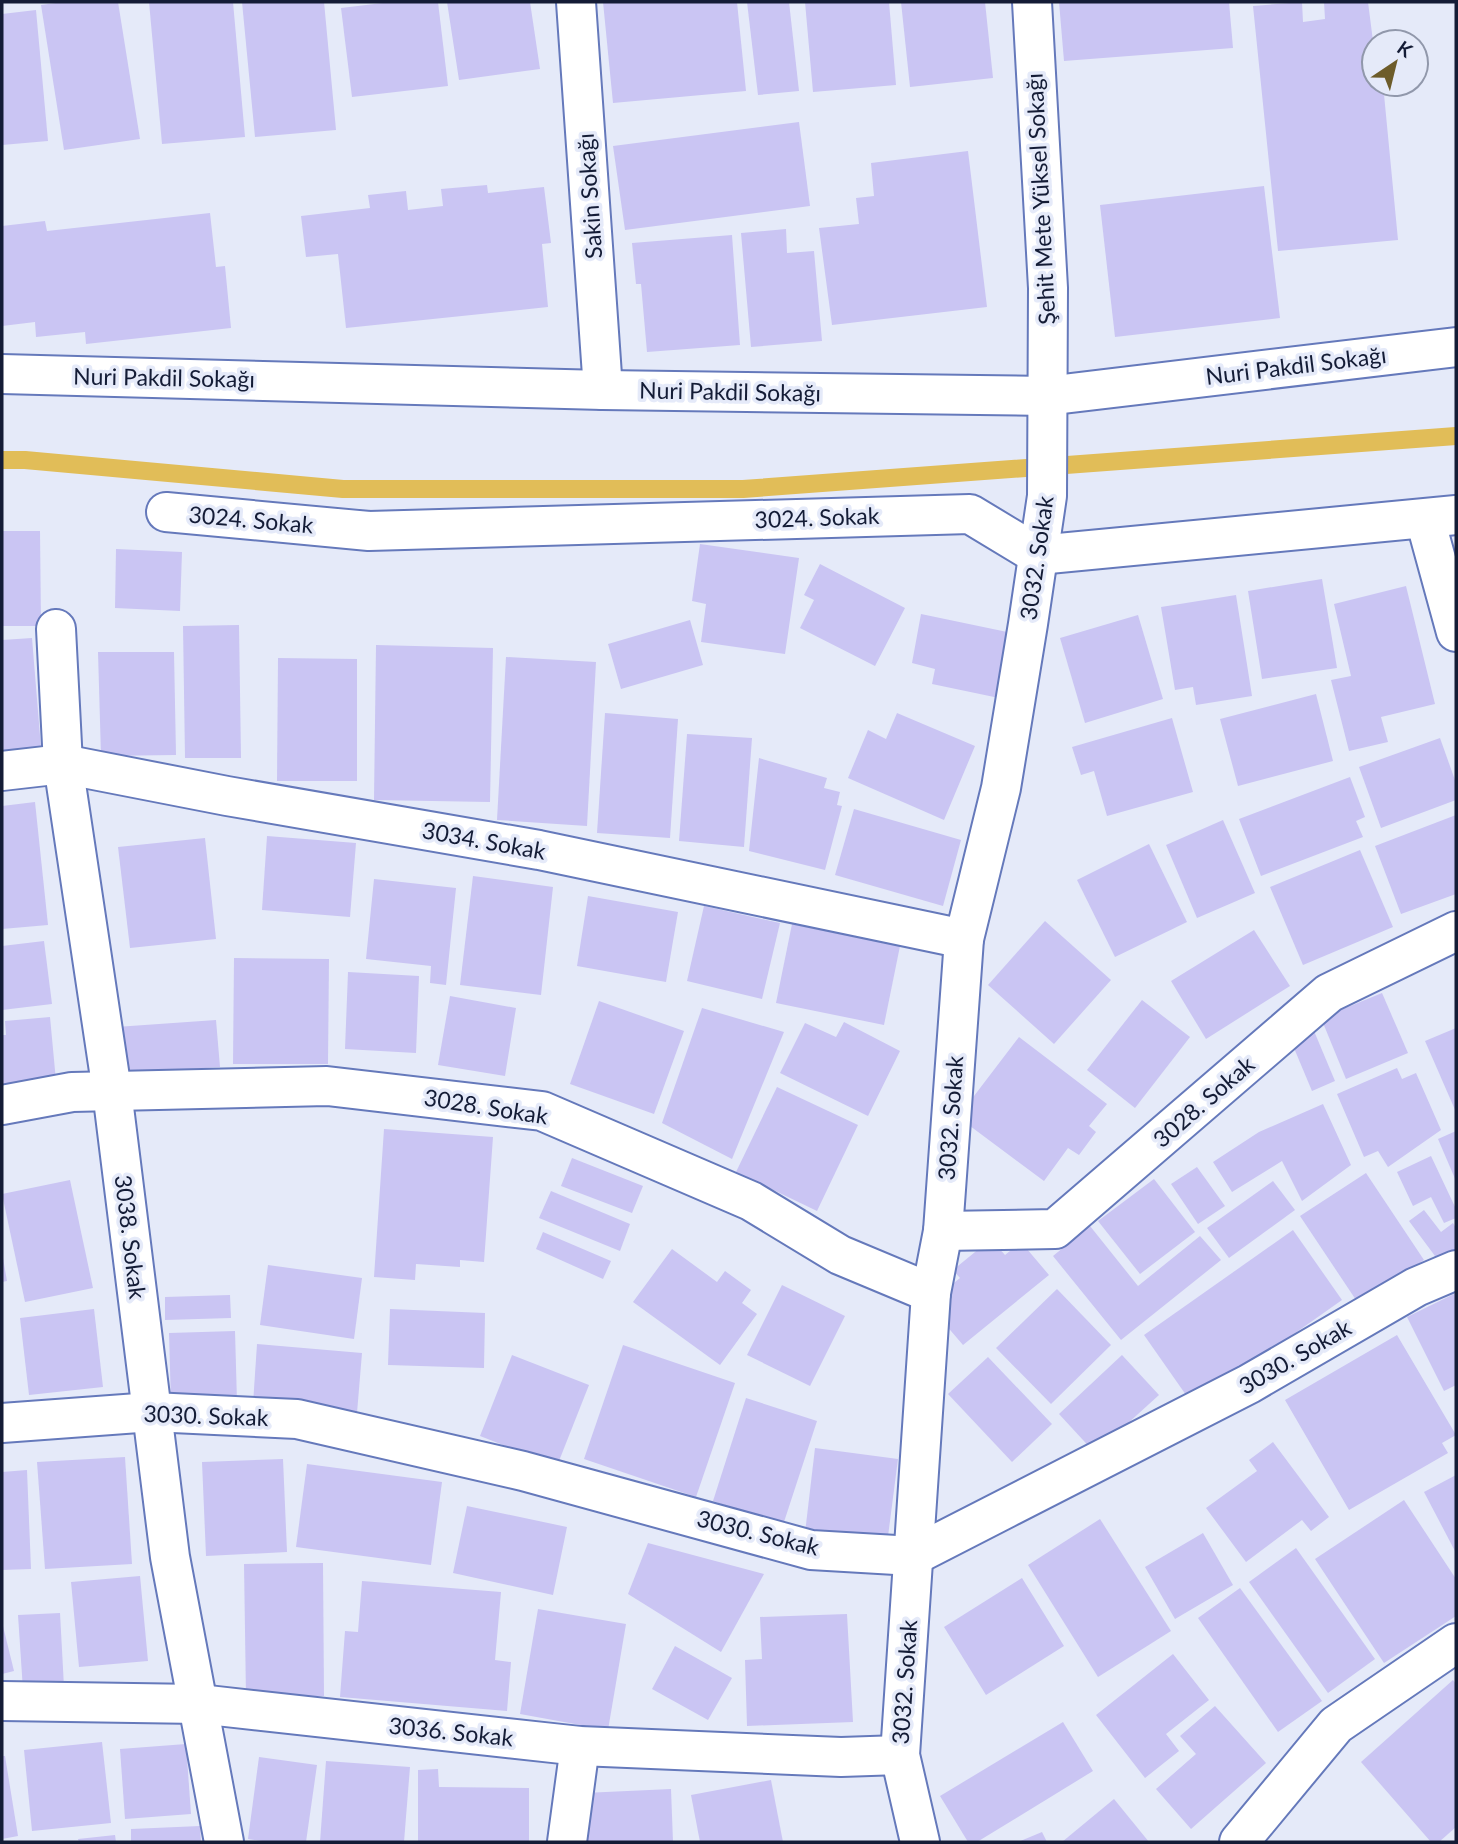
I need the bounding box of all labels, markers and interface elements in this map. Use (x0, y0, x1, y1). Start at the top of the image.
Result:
north arrow (1360, 28, 1430, 98)
text: K (1393, 36, 1418, 62)
street label: Şehit Mete Yüksel Sokağı (1019, 73, 1061, 326)
street label: Sakin Sokağı (571, 132, 607, 260)
street label: Nuri Pakdil Sokağı (1204, 340, 1388, 390)
street label: Nuri Pakdil Sokağı (73, 361, 255, 393)
street label: Nuri Pakdil Sokağı (639, 375, 821, 407)
street label: 3032. Sokak (1013, 494, 1059, 622)
street label: 3024. Sokak (188, 500, 315, 538)
street label: 3024. Sokak (754, 501, 880, 533)
street label: 3034. Sokak (420, 815, 548, 865)
street label: 3028. Sokak (1147, 1049, 1260, 1153)
street label: 3032. Sokak (932, 1054, 968, 1181)
street label: 3028. Sokak (422, 1082, 550, 1130)
street label: 3038. Sokak (109, 1173, 153, 1301)
street label: 3030. Sokak (1233, 1313, 1356, 1399)
street label: 3030. Sokak (143, 1399, 269, 1431)
street label: 3030. Sokak (694, 1503, 823, 1561)
street label: 3032. Sokak (886, 1618, 922, 1745)
street label: 3036. Sokak (388, 1711, 515, 1751)

